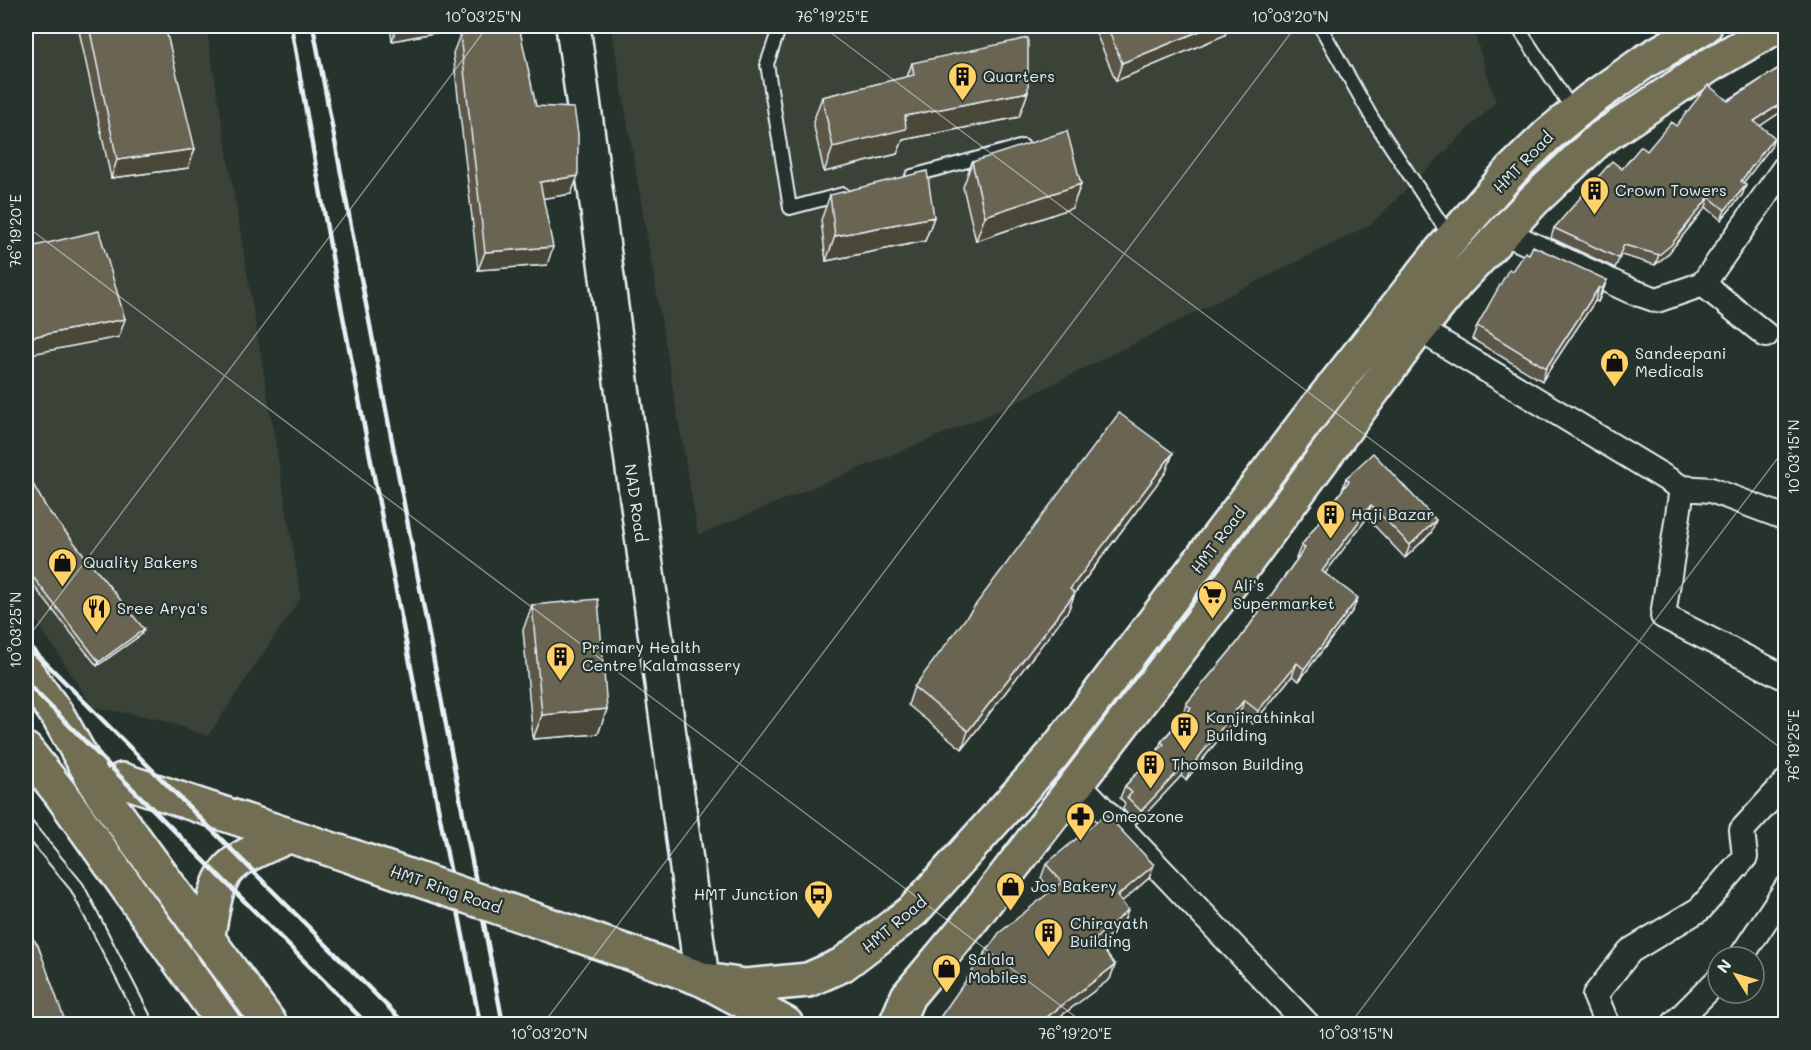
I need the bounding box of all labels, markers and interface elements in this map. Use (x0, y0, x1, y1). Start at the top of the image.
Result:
text: 10°03'25"N (445, 6, 521, 26)
text: 76°19'25"E (795, 6, 869, 26)
text: 10°03'20"N (1251, 6, 1329, 26)
building icon: Quarters (946, 60, 978, 102)
place label: Quarters (983, 65, 1055, 86)
street label: HMT Road (1488, 126, 1557, 197)
building icon: Crown Towers (1578, 174, 1610, 216)
place label: Crown Towers (1615, 179, 1727, 200)
text: 76°19'20"E (5, 194, 25, 268)
place label: Sandeepani Medicals (1635, 342, 1726, 381)
shop icon: Sandeepani Medicals (1598, 346, 1630, 388)
text: 10°03'15"N (1783, 420, 1803, 494)
street label: NAD Road (621, 462, 652, 543)
building icon: Haji Bazar (1314, 498, 1346, 540)
street label: HMT Road (1186, 502, 1249, 577)
place label: Haji Bazar (1351, 503, 1435, 524)
shop icon: Quality Bakers (46, 546, 78, 588)
place label: Quality Bakers (83, 551, 198, 572)
place label: Ali's Supermarket (1233, 574, 1335, 613)
supermarket icon: Ali's Supermarket (1196, 578, 1228, 620)
text: 10°03'25"N (5, 592, 25, 668)
restaurant icon: Sree Arya's (80, 592, 112, 634)
place label: Sree Arya's (117, 597, 208, 618)
place label: Primary Health Centre Kalamassery (582, 636, 741, 675)
building icon: Primary Health Centre Kalamassery (545, 640, 577, 682)
place label: Kanjirathinkal Building (1206, 706, 1315, 745)
text: 76°19'25"E (1783, 709, 1803, 783)
building icon: Kanjirathinkal Building (1169, 710, 1201, 752)
building icon: Thomson Building (1134, 748, 1166, 790)
place label: Thomson Building (1171, 753, 1303, 774)
pharmacy icon: Omeozone (1065, 800, 1097, 842)
place label: Omeozone (1102, 805, 1184, 826)
street label: HMT Ring Road (388, 860, 505, 917)
shop icon: Jos Bakery (994, 870, 1026, 912)
place label: Jos Bakery (1031, 875, 1117, 896)
bus stop icon: HMT Junction (803, 878, 835, 920)
place label: HMT Junction (694, 883, 798, 904)
street label: HMT Road (857, 890, 930, 957)
place label: Chirayath Building (1070, 912, 1148, 951)
building icon: Chirayath Building (1033, 916, 1065, 958)
north arrow (1706, 945, 1766, 1005)
place label: Salala Mobiles (968, 948, 1027, 987)
shop icon: Salala Mobiles (931, 952, 963, 994)
text: N (1712, 954, 1736, 977)
text: 10°03'20"N (510, 1023, 588, 1043)
text: 76°19'20"E (1038, 1023, 1112, 1043)
text: 10°03'15"N (1319, 1023, 1393, 1043)

